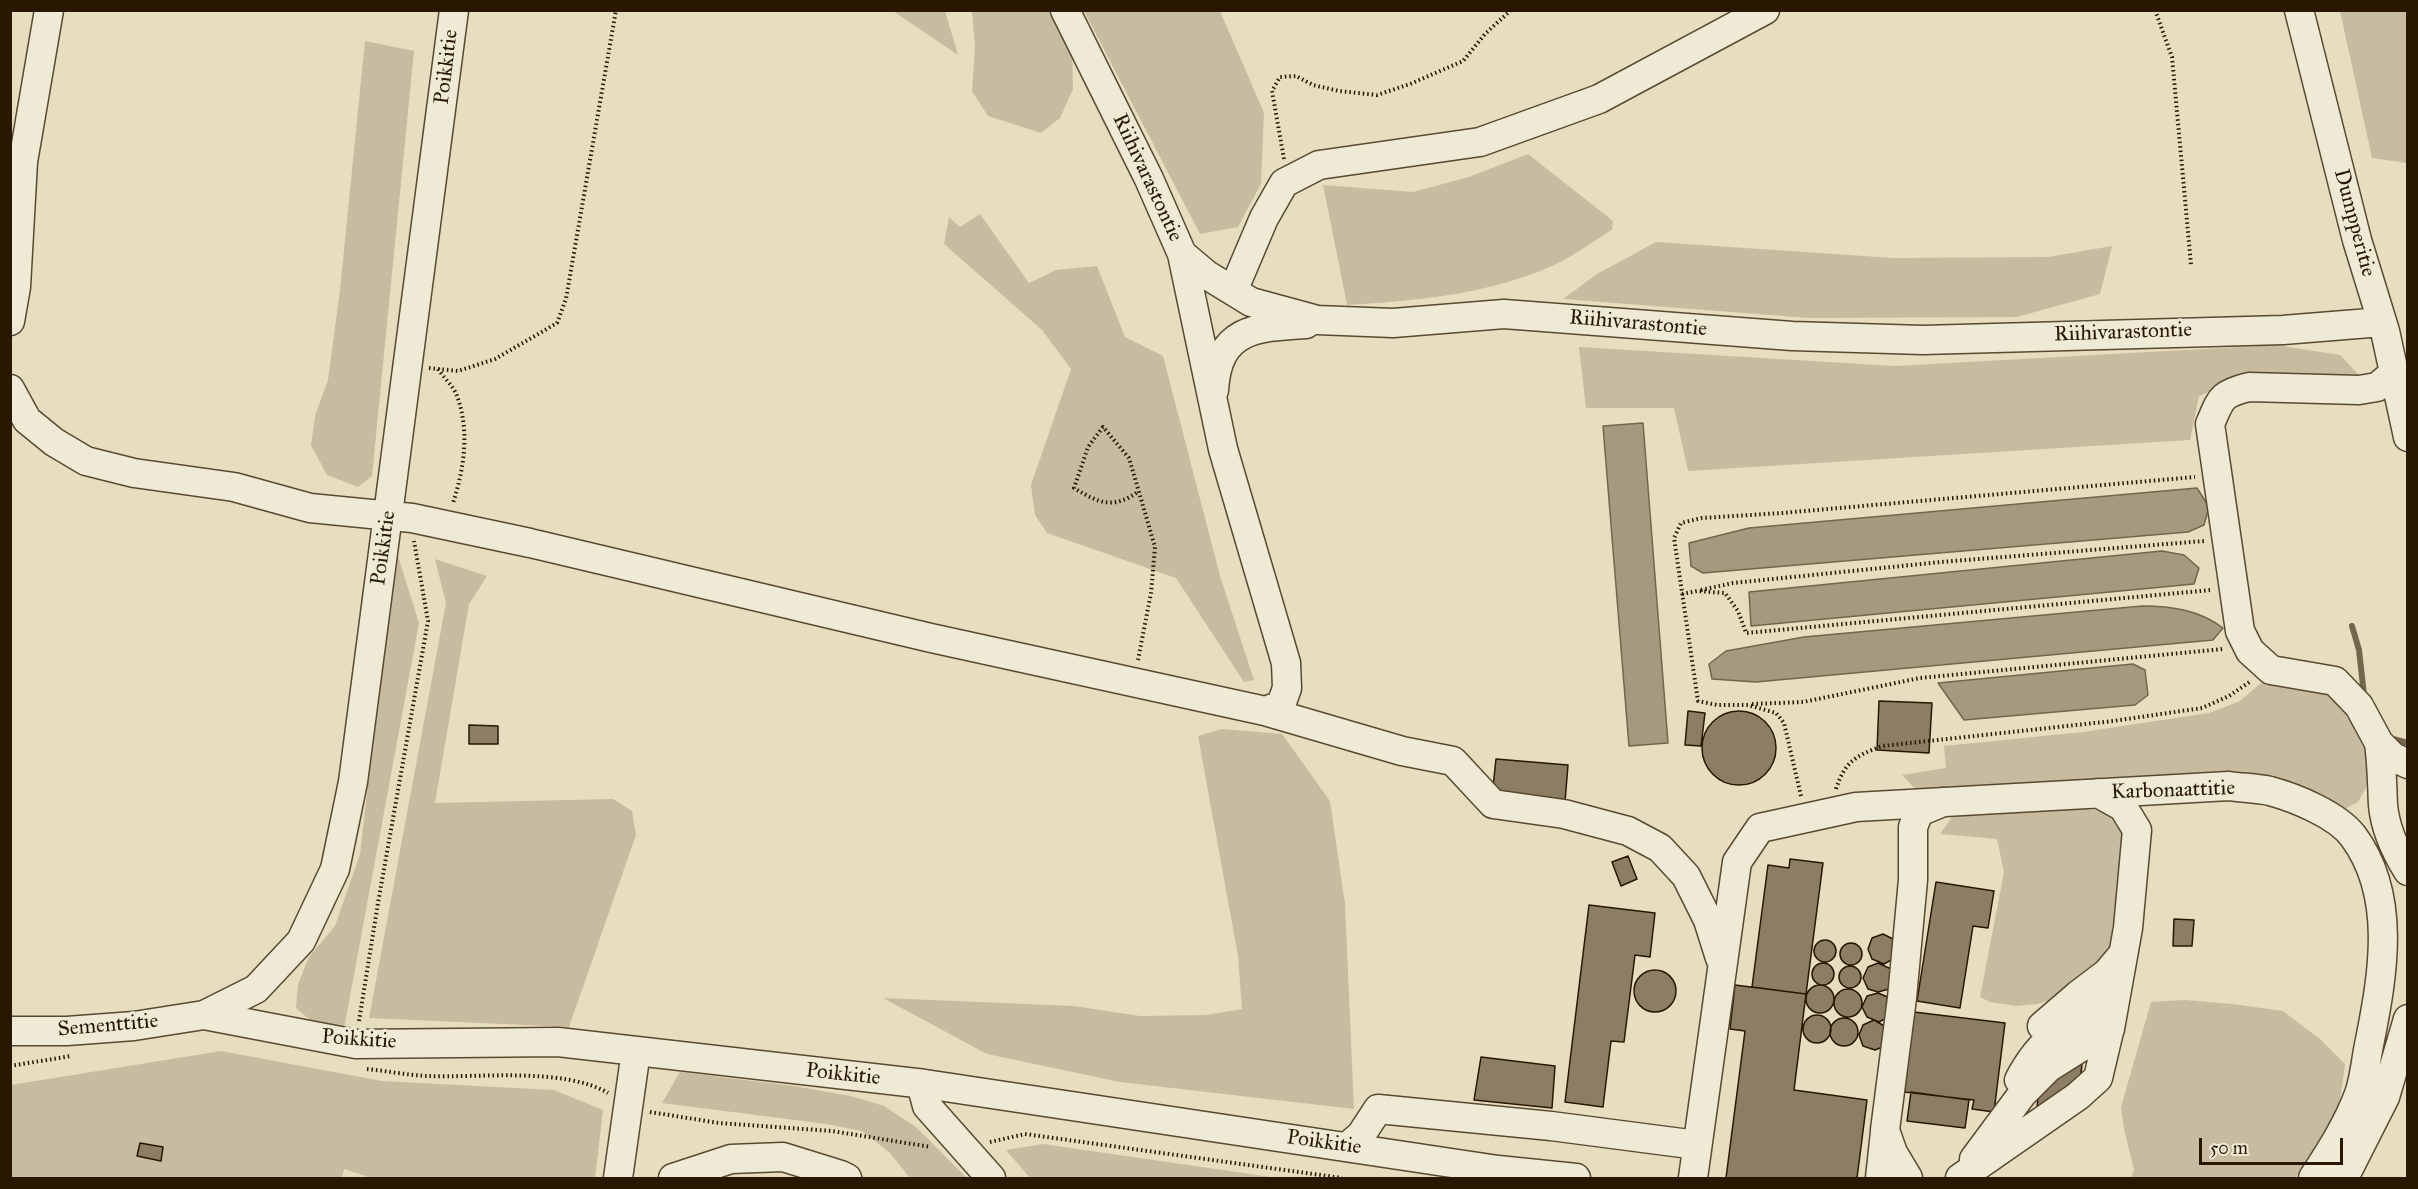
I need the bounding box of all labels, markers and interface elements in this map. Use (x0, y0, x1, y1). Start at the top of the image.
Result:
street label: Poikkitie (430, 28, 464, 106)
street label: Riihivarastontie (1106, 110, 1188, 246)
street label: Dumpperitie (2328, 166, 2380, 280)
street label: Riihivarastontie (1568, 305, 1708, 343)
street label: Riihivarastontie (2054, 318, 2192, 348)
street label: Poikkitie (366, 509, 402, 587)
street label: Karbonaattitie (2111, 776, 2235, 806)
street label: Sementtitie (57, 1009, 159, 1043)
street label: Poikkitie (321, 1025, 397, 1055)
street label: Poikkitie (804, 1059, 882, 1091)
street label: Poikkitie (1285, 1125, 1363, 1161)
scale bar (2202, 1126, 2346, 1164)
text: 50 m (2210, 1137, 2248, 1159)

